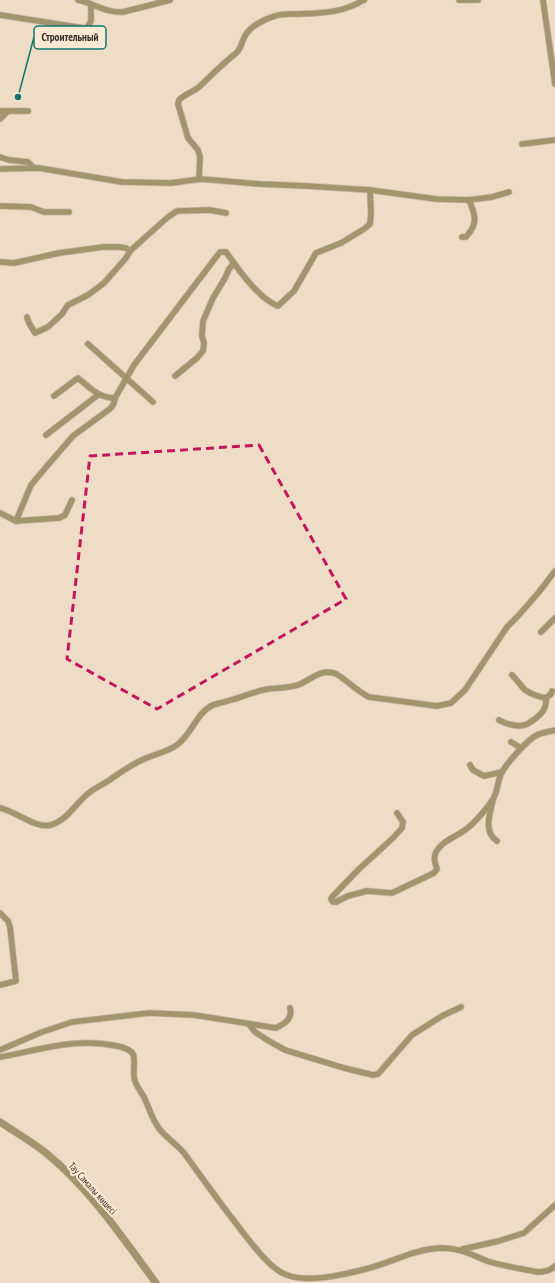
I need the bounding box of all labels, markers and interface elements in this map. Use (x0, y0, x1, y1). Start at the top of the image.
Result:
callout: Строительный (34, 26, 106, 49)
text: Строительный (42, 30, 99, 44)
street label: Тау Самалы көшесі (66, 1159, 120, 1217)

